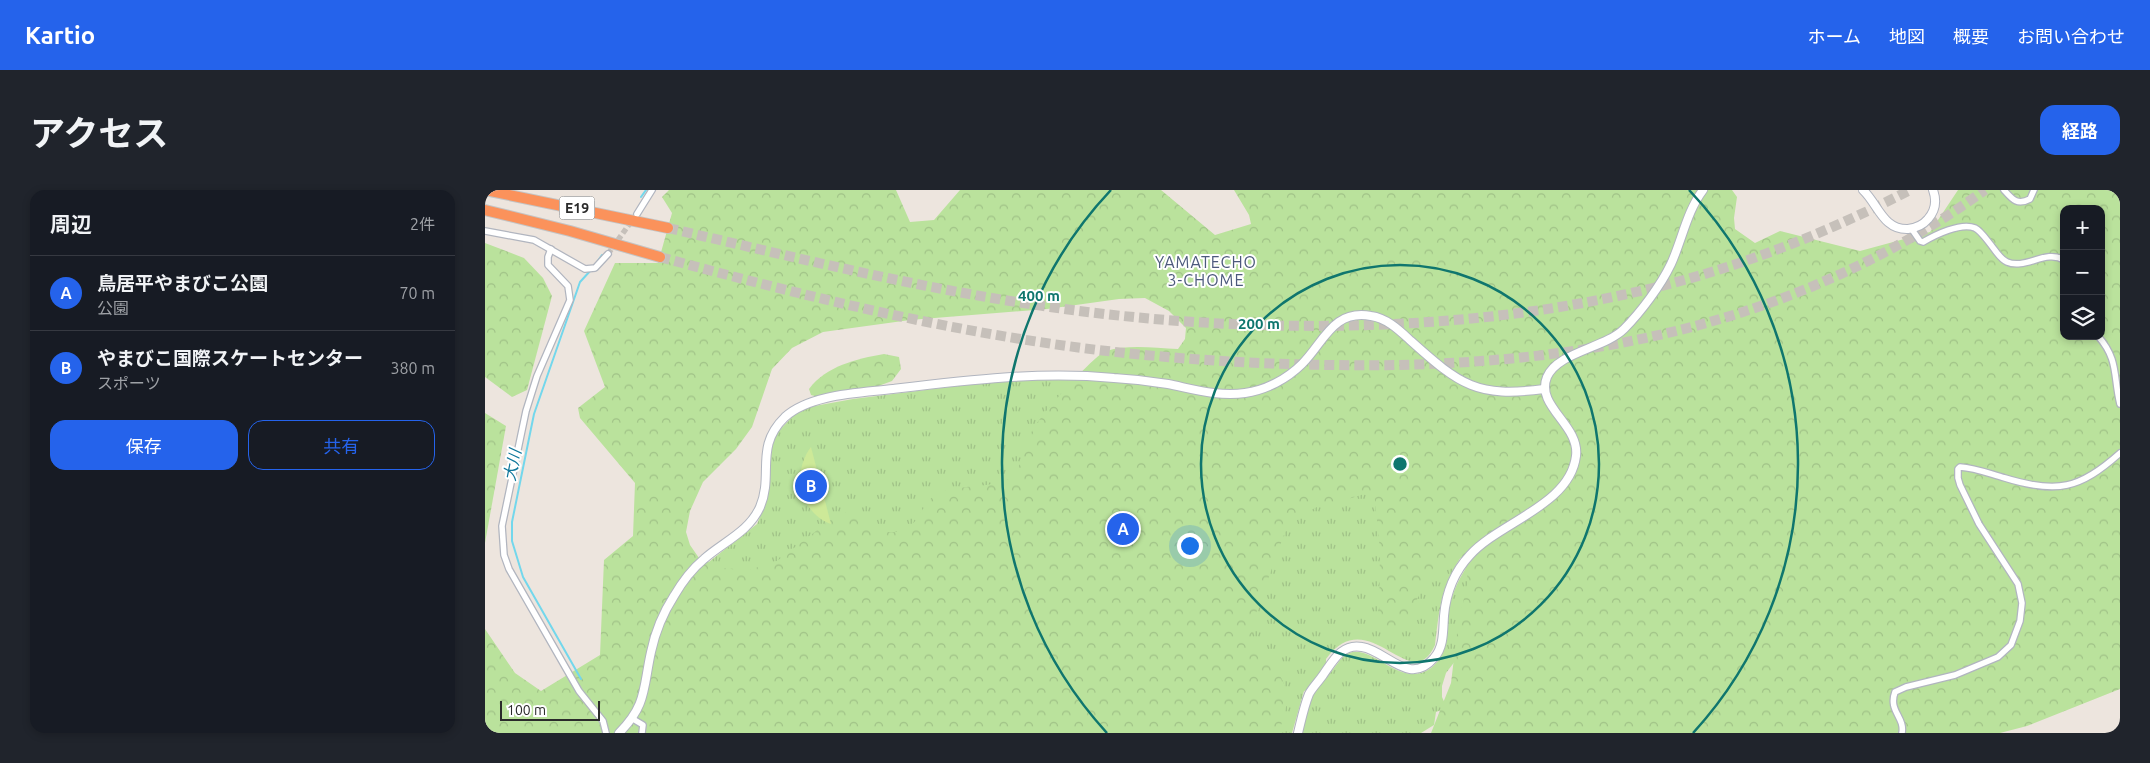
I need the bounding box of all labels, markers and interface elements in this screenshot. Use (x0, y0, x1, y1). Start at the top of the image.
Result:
text: Kartio (25, 22, 95, 49)
text: ホーム (1808, 26, 1861, 46)
text: 地図 (1889, 26, 1925, 46)
text: 概要 (1953, 26, 1989, 46)
text: お問い合わせ (2017, 26, 2125, 46)
button: 経路 (2040, 105, 2120, 155)
text: アクセス (30, 113, 168, 153)
road number: E19 (559, 197, 595, 220)
map controls (2060, 205, 2105, 340)
button: + (2060, 205, 2105, 250)
text: 周辺 (50, 212, 92, 236)
text: 2件 (410, 215, 435, 233)
button: − (2060, 250, 2105, 295)
district label: YAMATECHO 3-CHOME (1155, 253, 1257, 289)
text: 鳥居平やまびこ公園 (97, 272, 268, 294)
text: A (60, 284, 72, 302)
text: 70 m (399, 284, 435, 302)
text: 400 m (1018, 287, 1060, 304)
button: layers (2060, 295, 2105, 340)
text: 公園 (97, 299, 129, 317)
text: 200 m (1238, 315, 1280, 332)
text: やまびこ国際スケートセンター (97, 347, 363, 369)
text: B (61, 359, 71, 377)
text: 380 m (390, 359, 435, 377)
text: スポーツ (97, 374, 161, 392)
button: 保存 (50, 420, 238, 470)
button: 共有 (248, 420, 435, 470)
water label: 大川 (500, 446, 524, 482)
centre of rings (1391, 455, 1409, 473)
pin: B (795, 467, 827, 505)
pin: A (1107, 510, 1139, 548)
your location (1177, 533, 1203, 559)
scale bar (500, 698, 600, 721)
text: 100 m (507, 702, 546, 718)

